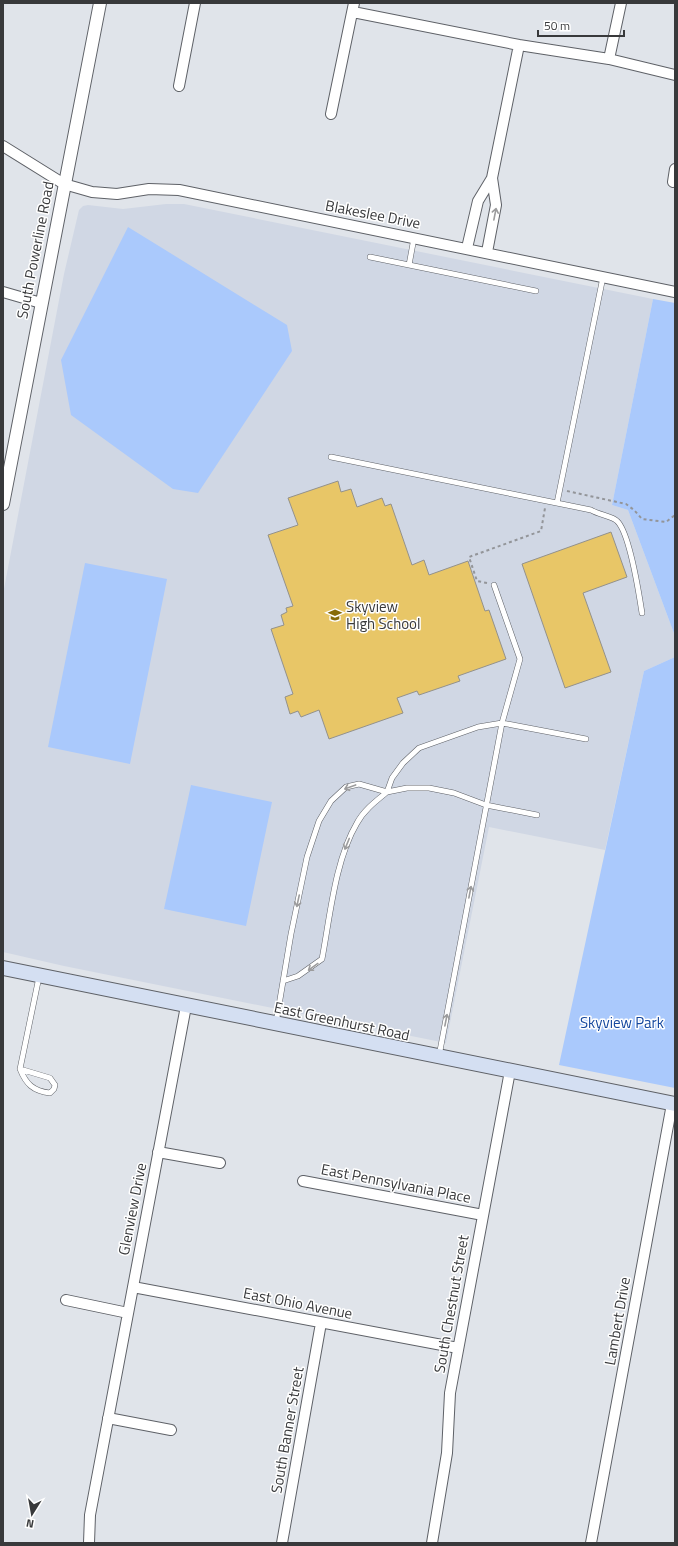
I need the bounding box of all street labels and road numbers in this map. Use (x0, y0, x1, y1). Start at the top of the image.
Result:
street label: South Powerline Road (10, 179, 60, 321)
street label: Blakeslee Drive (323, 194, 423, 234)
street label: East Greenhurst Road (272, 995, 412, 1047)
street label: East Pennsylvania Place (319, 1157, 473, 1209)
street label: Glenview Drive (112, 1161, 152, 1257)
street label: South Chestnut Street (428, 1232, 475, 1375)
street label: Lambert Drive (598, 1275, 636, 1367)
street label: East Ohio Avenue (241, 1281, 355, 1325)
street label: South Banner Street (265, 1364, 310, 1495)

